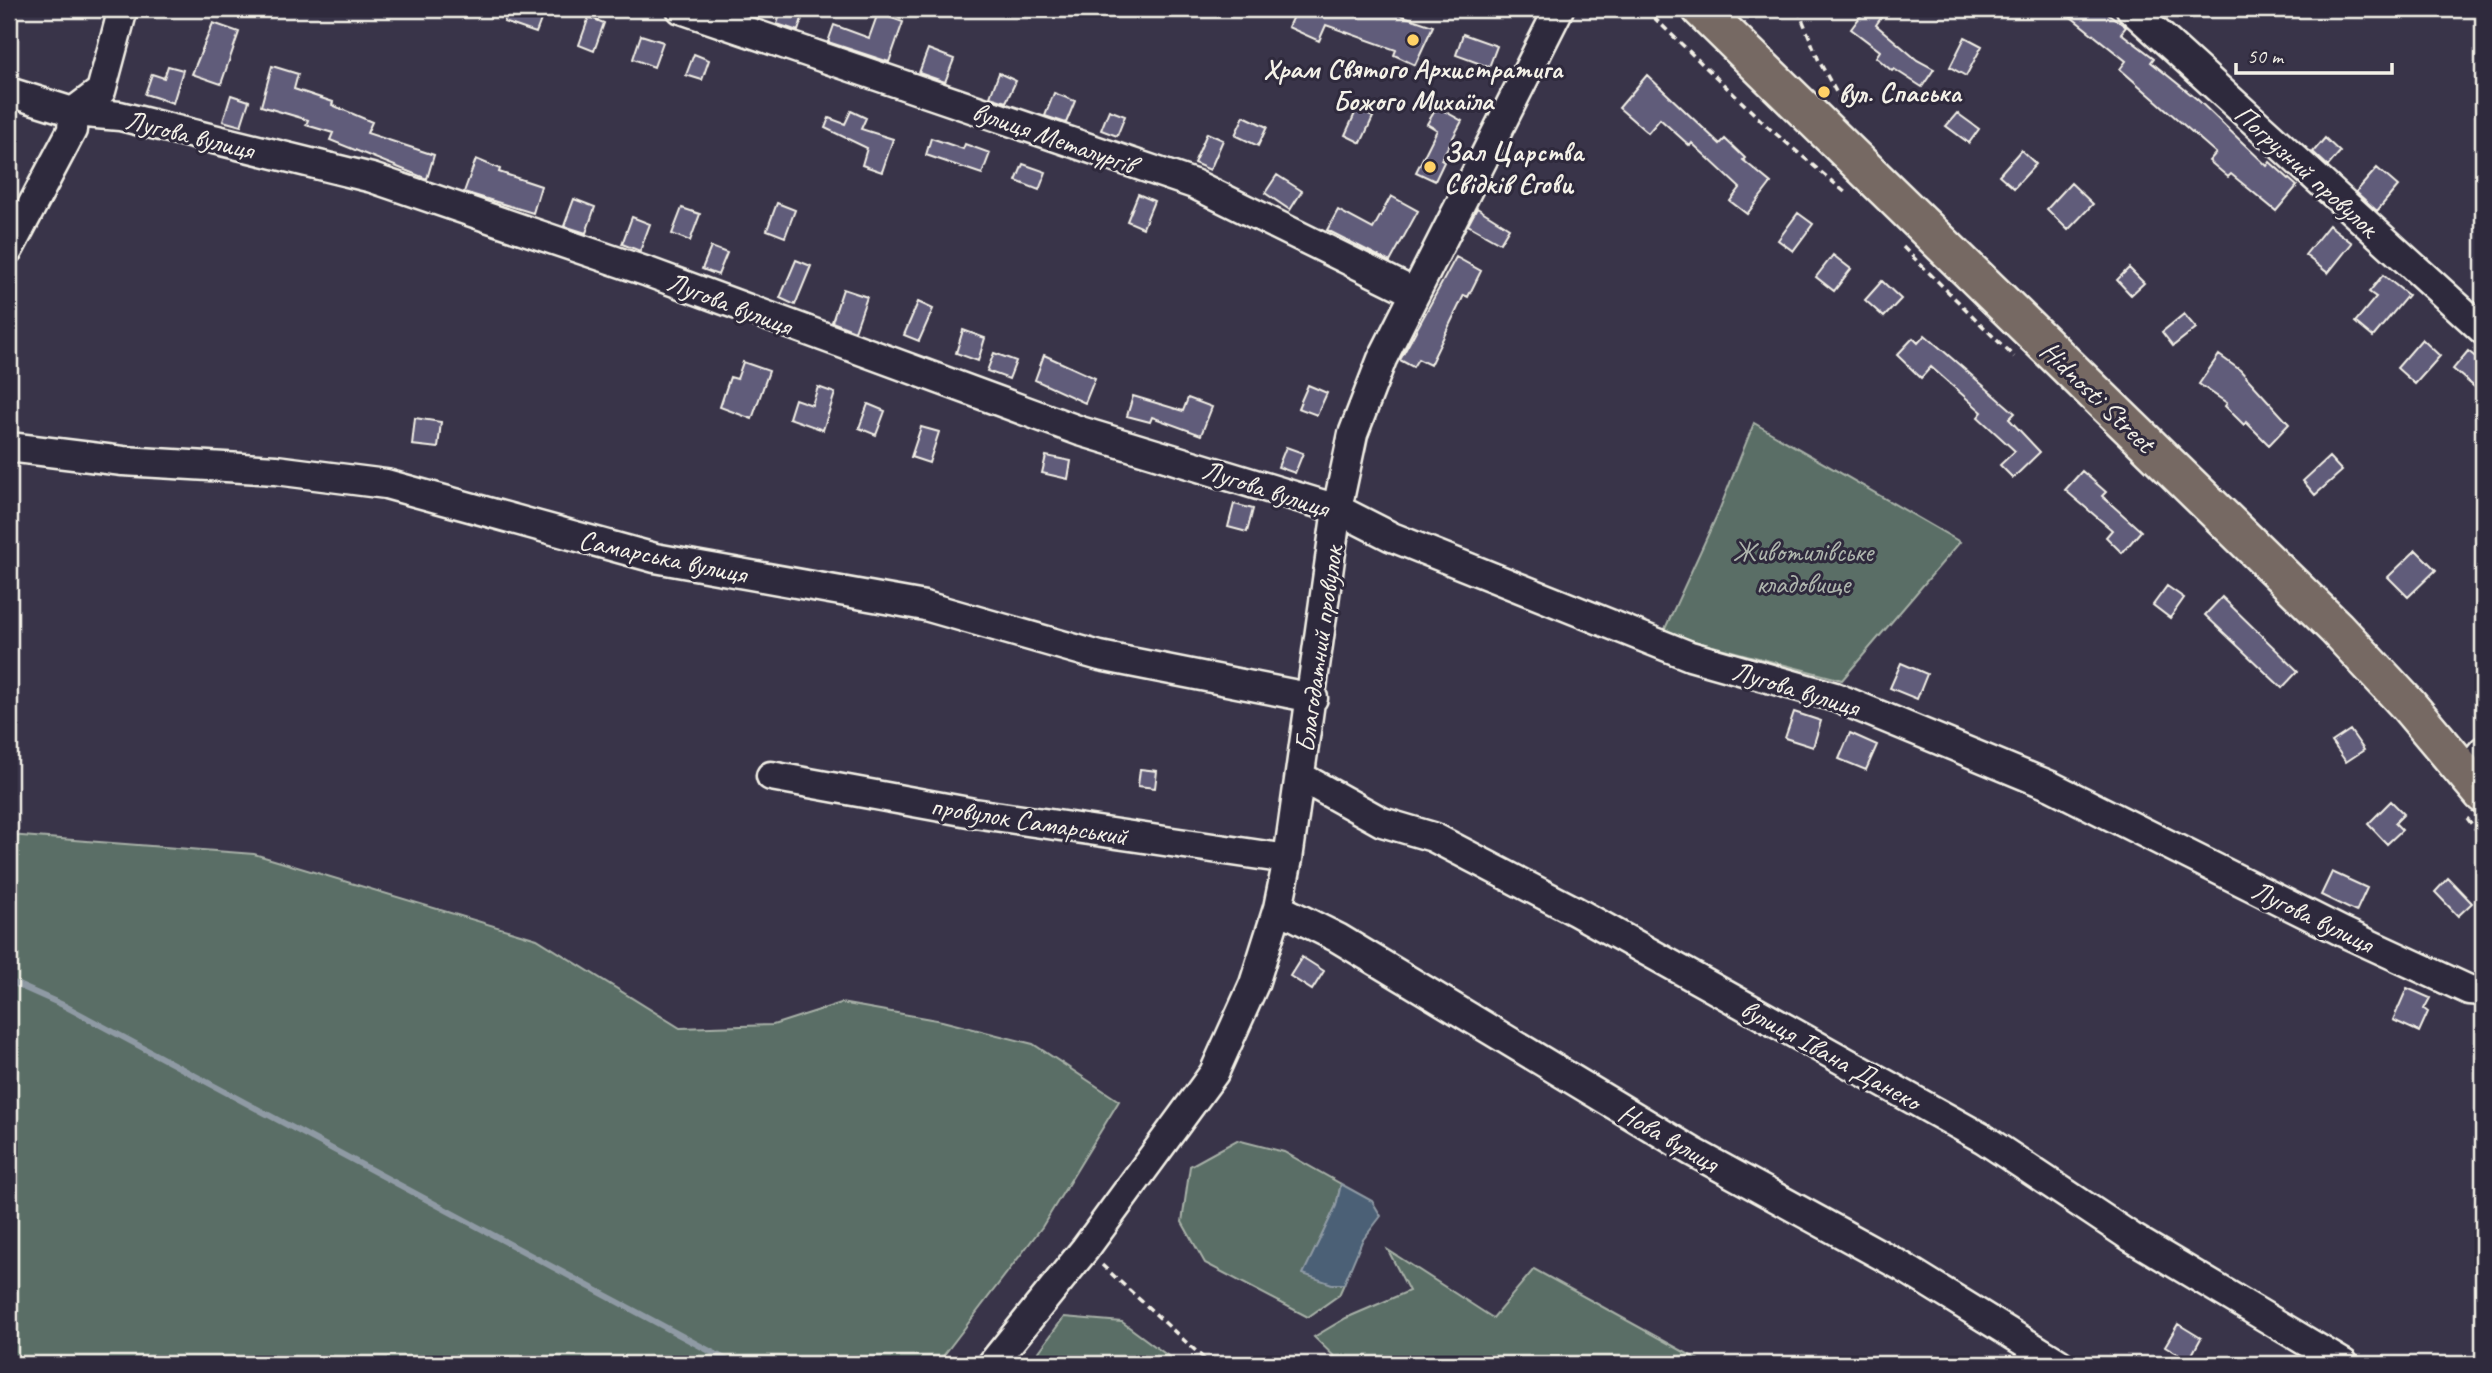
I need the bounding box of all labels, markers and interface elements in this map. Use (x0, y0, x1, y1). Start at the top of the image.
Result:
marker: Храм Святого Архистратига Божого Михаїла (1405, 32, 1421, 48)
scale bar (2236, 32, 2392, 76)
text: 50 m (2247, 43, 2285, 69)
place label: Храм Святого Архистратига Божого Михаїла (1264, 51, 1564, 118)
place label: вул. Спаська (1838, 75, 1963, 110)
marker: вул. Спаська (1816, 84, 1832, 100)
street label: вулиця Металургів (968, 93, 1146, 184)
street label: Погрузний провулок (2227, 97, 2388, 246)
street label: Лугова вулиця (122, 102, 260, 168)
place label: Зал Царства Свідків Єгови (1444, 134, 1586, 201)
marker: Зал Царства Свідків Єгови (1422, 159, 1438, 175)
street label: Лугова вулиця (662, 264, 799, 344)
street label: Hidnosti Street (2033, 333, 2164, 462)
street label: Лугова вулиця (1198, 452, 1336, 526)
street label: Самарська вулиця (576, 522, 752, 592)
park label: Животилівське кладовище (1733, 534, 1875, 601)
street label: Благодатний провулок (1287, 541, 1351, 755)
street label: Лугова вулиця (1728, 653, 1866, 725)
street label: провулок Самарський (928, 788, 1131, 854)
street label: Лугова вулиця (2246, 872, 2381, 962)
street label: вулиця Івана Данеко (1735, 991, 1929, 1120)
street label: Нова вулиця (1613, 1095, 1727, 1181)

